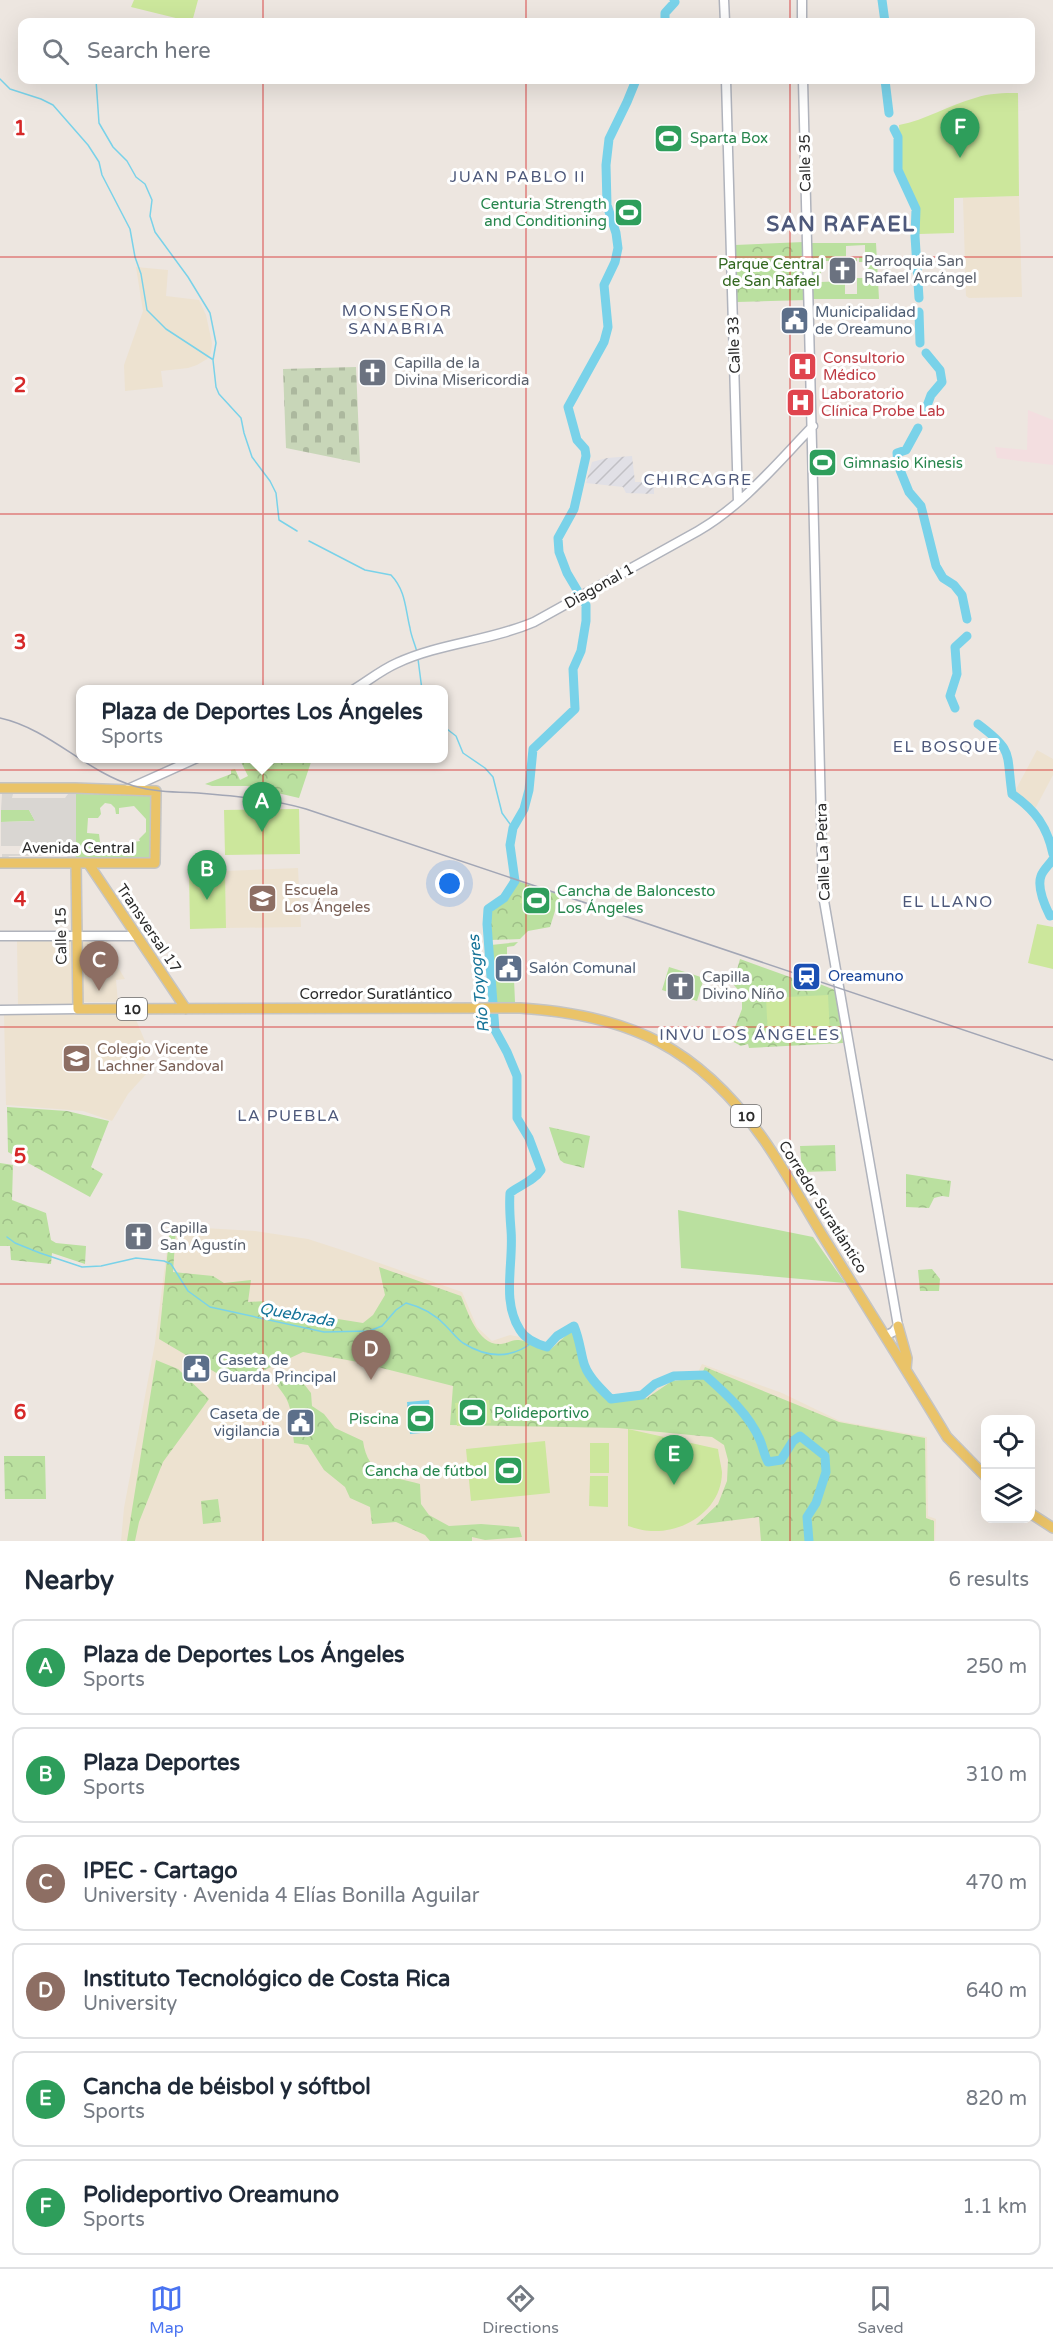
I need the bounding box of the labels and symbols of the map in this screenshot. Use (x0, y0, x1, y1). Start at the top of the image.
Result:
pin: F (940, 108, 980, 158)
text: 1 (14, 117, 26, 141)
sports icon: Sparta Box (653, 122, 685, 154)
place label: Sparta Box (690, 129, 768, 147)
street label: Calle 35 (795, 134, 815, 192)
district label: JUAN PABLO II (450, 167, 586, 187)
place label: Centuria Strength and Conditioning (481, 195, 607, 230)
sports icon: Centuria Strength and Conditioning (612, 197, 644, 229)
district label: SAN RAFAEL (766, 212, 916, 237)
place label: Parroquia San Rafael Arcángel (864, 252, 977, 287)
church icon: Parroquia San Rafael Arcángel (827, 254, 859, 286)
park label: Parque Central de San Rafael (718, 255, 824, 290)
district label: MONSEÑOR SANABRIA (342, 301, 452, 339)
place label: Municipalidad de Oreamuno (815, 303, 916, 338)
public building icon: Municipalidad de Oreamuno (778, 305, 810, 337)
street label: Calle 33 (724, 316, 744, 374)
place label: Consultorio Médico (823, 349, 905, 384)
hospital icon: Consultorio Médico (786, 351, 818, 383)
place label: Capilla de la Divina Misericordia (394, 354, 529, 389)
church icon: Capilla de la Divina Misericordia (357, 356, 389, 388)
text: 2 (14, 374, 26, 398)
place label: Laboratorio Clínica Probe Lab (821, 385, 945, 420)
hospital icon: Laboratorio Clínica Probe Lab (784, 387, 816, 419)
sports icon: Gimnasio Kinesis (806, 447, 838, 479)
place label: Gimnasio Kinesis (843, 454, 963, 472)
district label: CHIRCAGRE (643, 470, 753, 490)
street label: Diagonal 1 (561, 560, 637, 612)
text: 3 (14, 631, 26, 655)
district label: EL BOSQUE (893, 737, 999, 757)
pin: A (242, 782, 282, 832)
street label: Calle La Petra (812, 803, 834, 901)
street label: Avenida Central (22, 839, 134, 857)
pin: B (188, 850, 226, 900)
your location (435, 869, 464, 898)
street label: Transversal 17 (113, 880, 185, 976)
place label: Escuela Los Ángeles (284, 881, 370, 916)
place label: Cancha de Baloncesto Los Ángeles (557, 882, 715, 917)
school or university icon: Escuela Los Ángeles (247, 883, 279, 915)
sports icon: Cancha de Baloncesto Los Ángeles (520, 884, 552, 916)
text: 4 (14, 888, 27, 912)
district label: EL LLANO (902, 892, 994, 912)
street label: Calle 15 (51, 907, 71, 965)
water label: Río Toyogres (464, 933, 494, 1034)
pin: C (80, 942, 118, 991)
public building icon: Salón Comunal (492, 952, 524, 984)
place label: Salón Comunal (529, 959, 636, 977)
station icon: Oreamuno (791, 960, 823, 992)
place label: Oreamuno (828, 967, 904, 985)
place label: Capilla Divino Niño (702, 968, 785, 1003)
church icon: Capilla Divino Niño (665, 970, 697, 1002)
street label: Corredor Suratlántico (300, 985, 452, 1003)
road number: 10 (117, 998, 147, 1020)
district label: INVU LOS ÁNGELES (659, 1025, 841, 1045)
place label: Colegio Vicente Lachner Sandoval (97, 1040, 224, 1075)
school or university icon: Colegio Vicente Lachner Sandoval (60, 1042, 92, 1074)
road number: 10 (731, 1105, 761, 1127)
district label: LA PUEBLA (237, 1106, 341, 1126)
street label: Corredor Suratlántico (775, 1137, 871, 1277)
text: 5 (14, 1145, 26, 1169)
place label: Capilla San Agustín (160, 1219, 246, 1254)
church icon: Capilla San Agustín (123, 1221, 155, 1253)
water label: Quebrada (258, 1299, 337, 1332)
pin: D (352, 1330, 391, 1380)
place label: Caseta de Guarda Principal (218, 1351, 336, 1386)
public building icon: Caseta de Guarda Principal (181, 1353, 213, 1385)
sports icon: Polideportivo (457, 1397, 489, 1429)
text: 6 (14, 1401, 26, 1425)
sports icon: Piscina (404, 1403, 436, 1435)
place label: Polideportivo (494, 1404, 589, 1422)
place label: Caseta de vigilancia (209, 1405, 280, 1440)
public building icon: Caseta de vigilancia (285, 1407, 317, 1439)
place label: Piscina (349, 1410, 399, 1428)
pin: E (654, 1436, 694, 1485)
sports icon: Cancha de fútbol (492, 1455, 524, 1487)
place label: Cancha de fútbol (365, 1462, 487, 1480)

